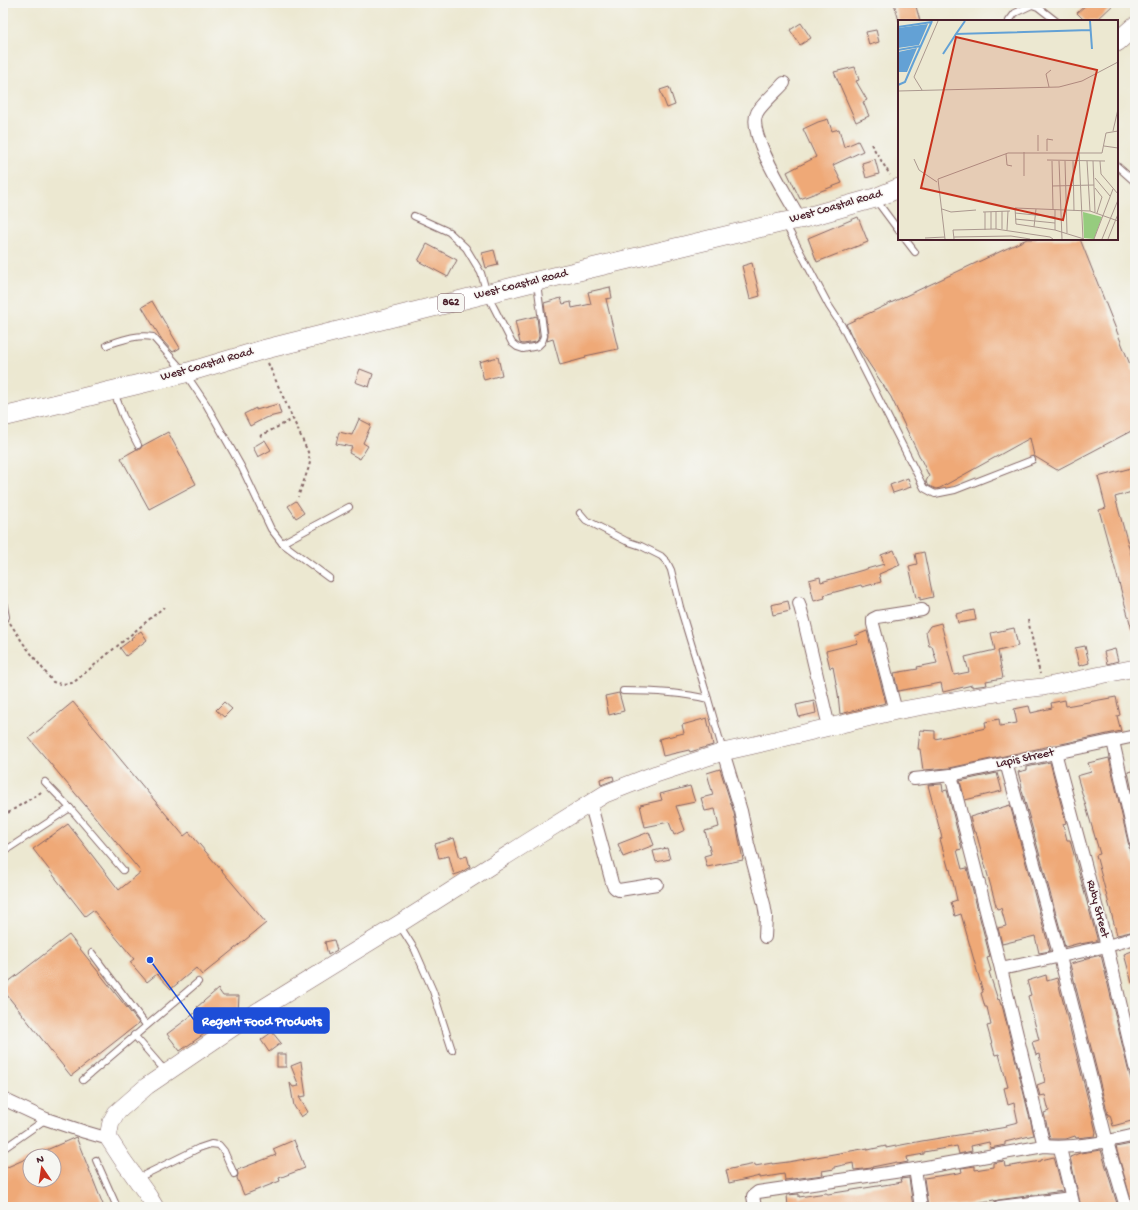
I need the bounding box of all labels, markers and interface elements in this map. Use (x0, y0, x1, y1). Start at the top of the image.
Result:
inset map (898, 20, 1118, 240)
street label: West Coastal Road (788, 187, 885, 227)
street label: West Coastal Road (473, 266, 570, 303)
road number: 862 (438, 294, 464, 312)
street label: West Coastal Road (159, 345, 256, 385)
street label: Lapis Street (995, 746, 1056, 772)
street label: Ruby Street (1083, 879, 1112, 940)
callout: Regent Food Products (194, 1008, 329, 1033)
text: Regent Food Products (201, 1015, 323, 1030)
north arrow (22, 1148, 62, 1188)
text: N (35, 1154, 45, 1167)

